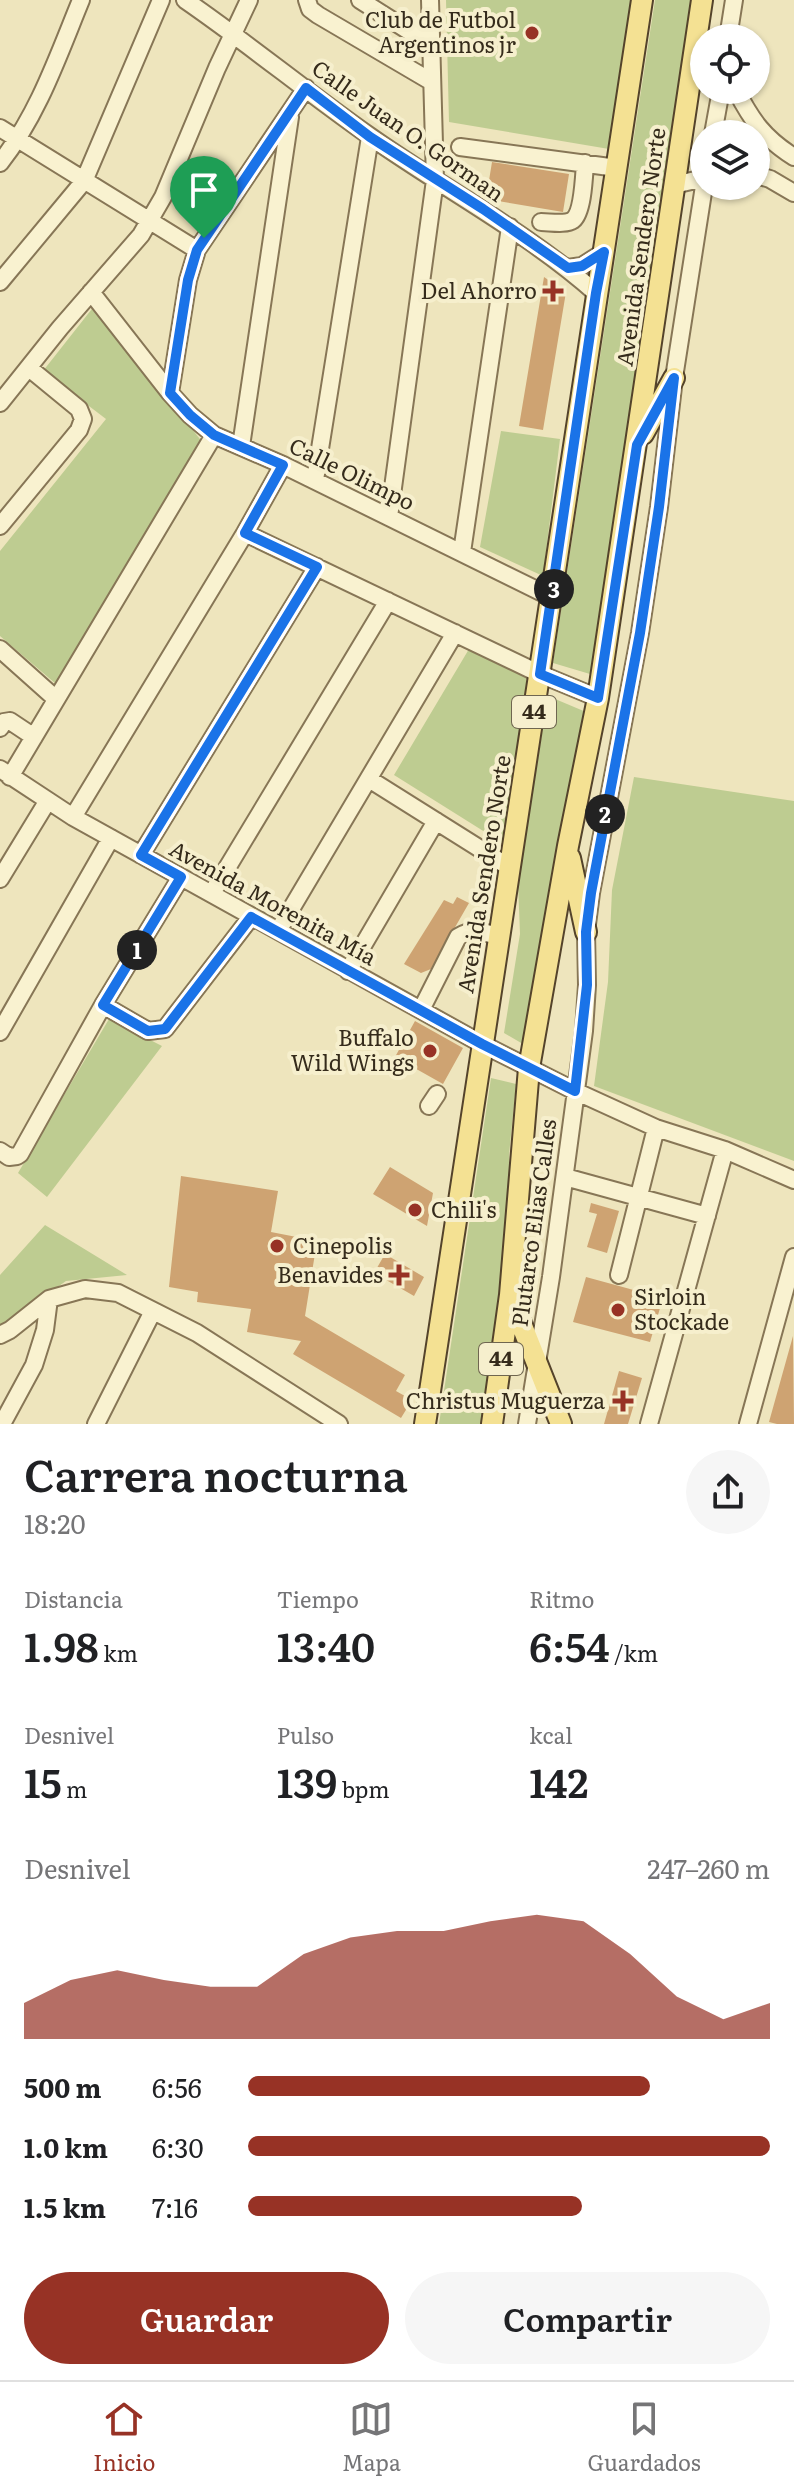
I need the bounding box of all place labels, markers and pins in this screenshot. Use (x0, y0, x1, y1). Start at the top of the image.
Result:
place label: Club de Futbol Argentinos jr (365, 2, 517, 60)
marker: Club de Futbol Argentinos jr (523, 24, 541, 42)
pin (170, 156, 238, 238)
place label: Del Ahorro (421, 273, 537, 306)
marker: Del Ahorro (544, 282, 562, 300)
pin: 3 (534, 569, 574, 609)
pin: 2 (585, 794, 625, 834)
pin: 1 (117, 930, 157, 970)
place label: Buffalo Wild Wings (291, 1020, 414, 1078)
marker: Buffalo Wild Wings (421, 1042, 439, 1060)
place label: Chili's (431, 1192, 497, 1225)
marker: Chili's (406, 1201, 424, 1219)
place label: Cinepolis (293, 1228, 392, 1261)
marker: Cinepolis (268, 1237, 286, 1255)
place label: Benavides (277, 1257, 383, 1290)
marker: Benavides (390, 1266, 408, 1284)
place label: Sirloin Stockade (634, 1279, 729, 1337)
marker: Sirloin Stockade (609, 1301, 627, 1319)
place label: Christus Muguerza (406, 1383, 605, 1416)
marker: Christus Muguerza (612, 1390, 634, 1412)

